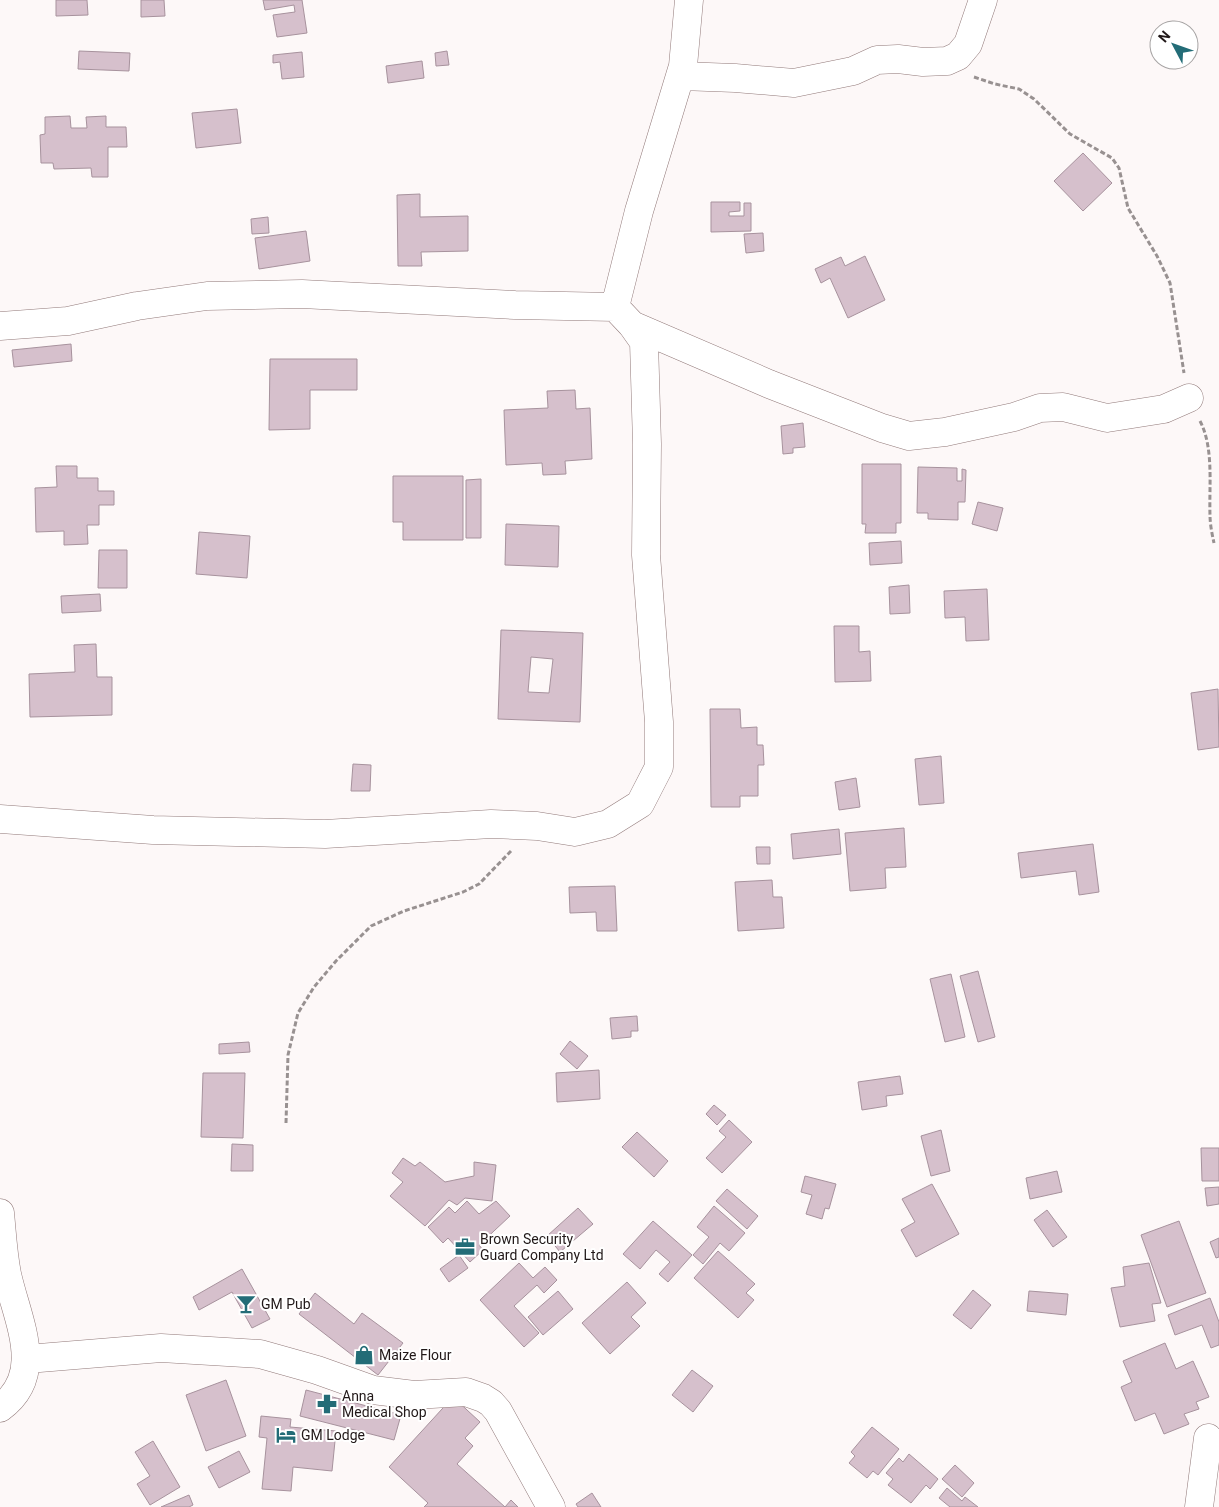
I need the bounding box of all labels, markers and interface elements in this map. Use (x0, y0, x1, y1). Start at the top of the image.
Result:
north arrow (1149, 20, 1199, 70)
text: N (1155, 27, 1173, 45)
place label: Brown Security Guard Company Ltd (480, 1231, 604, 1263)
office icon: Brown Security Guard Company Ltd (454, 1236, 476, 1258)
bar icon: GM Pub (235, 1293, 257, 1315)
place label: GM Pub (261, 1296, 311, 1312)
shop icon: Maize Flour (353, 1344, 375, 1366)
place label: Maize Flour (379, 1347, 452, 1363)
place label: Anna Medical Shop (342, 1388, 427, 1420)
pharmacy icon: Anna Medical Shop (316, 1393, 338, 1415)
hotel icon: GM Lodge (275, 1424, 297, 1446)
place label: GM Lodge (301, 1427, 365, 1443)

